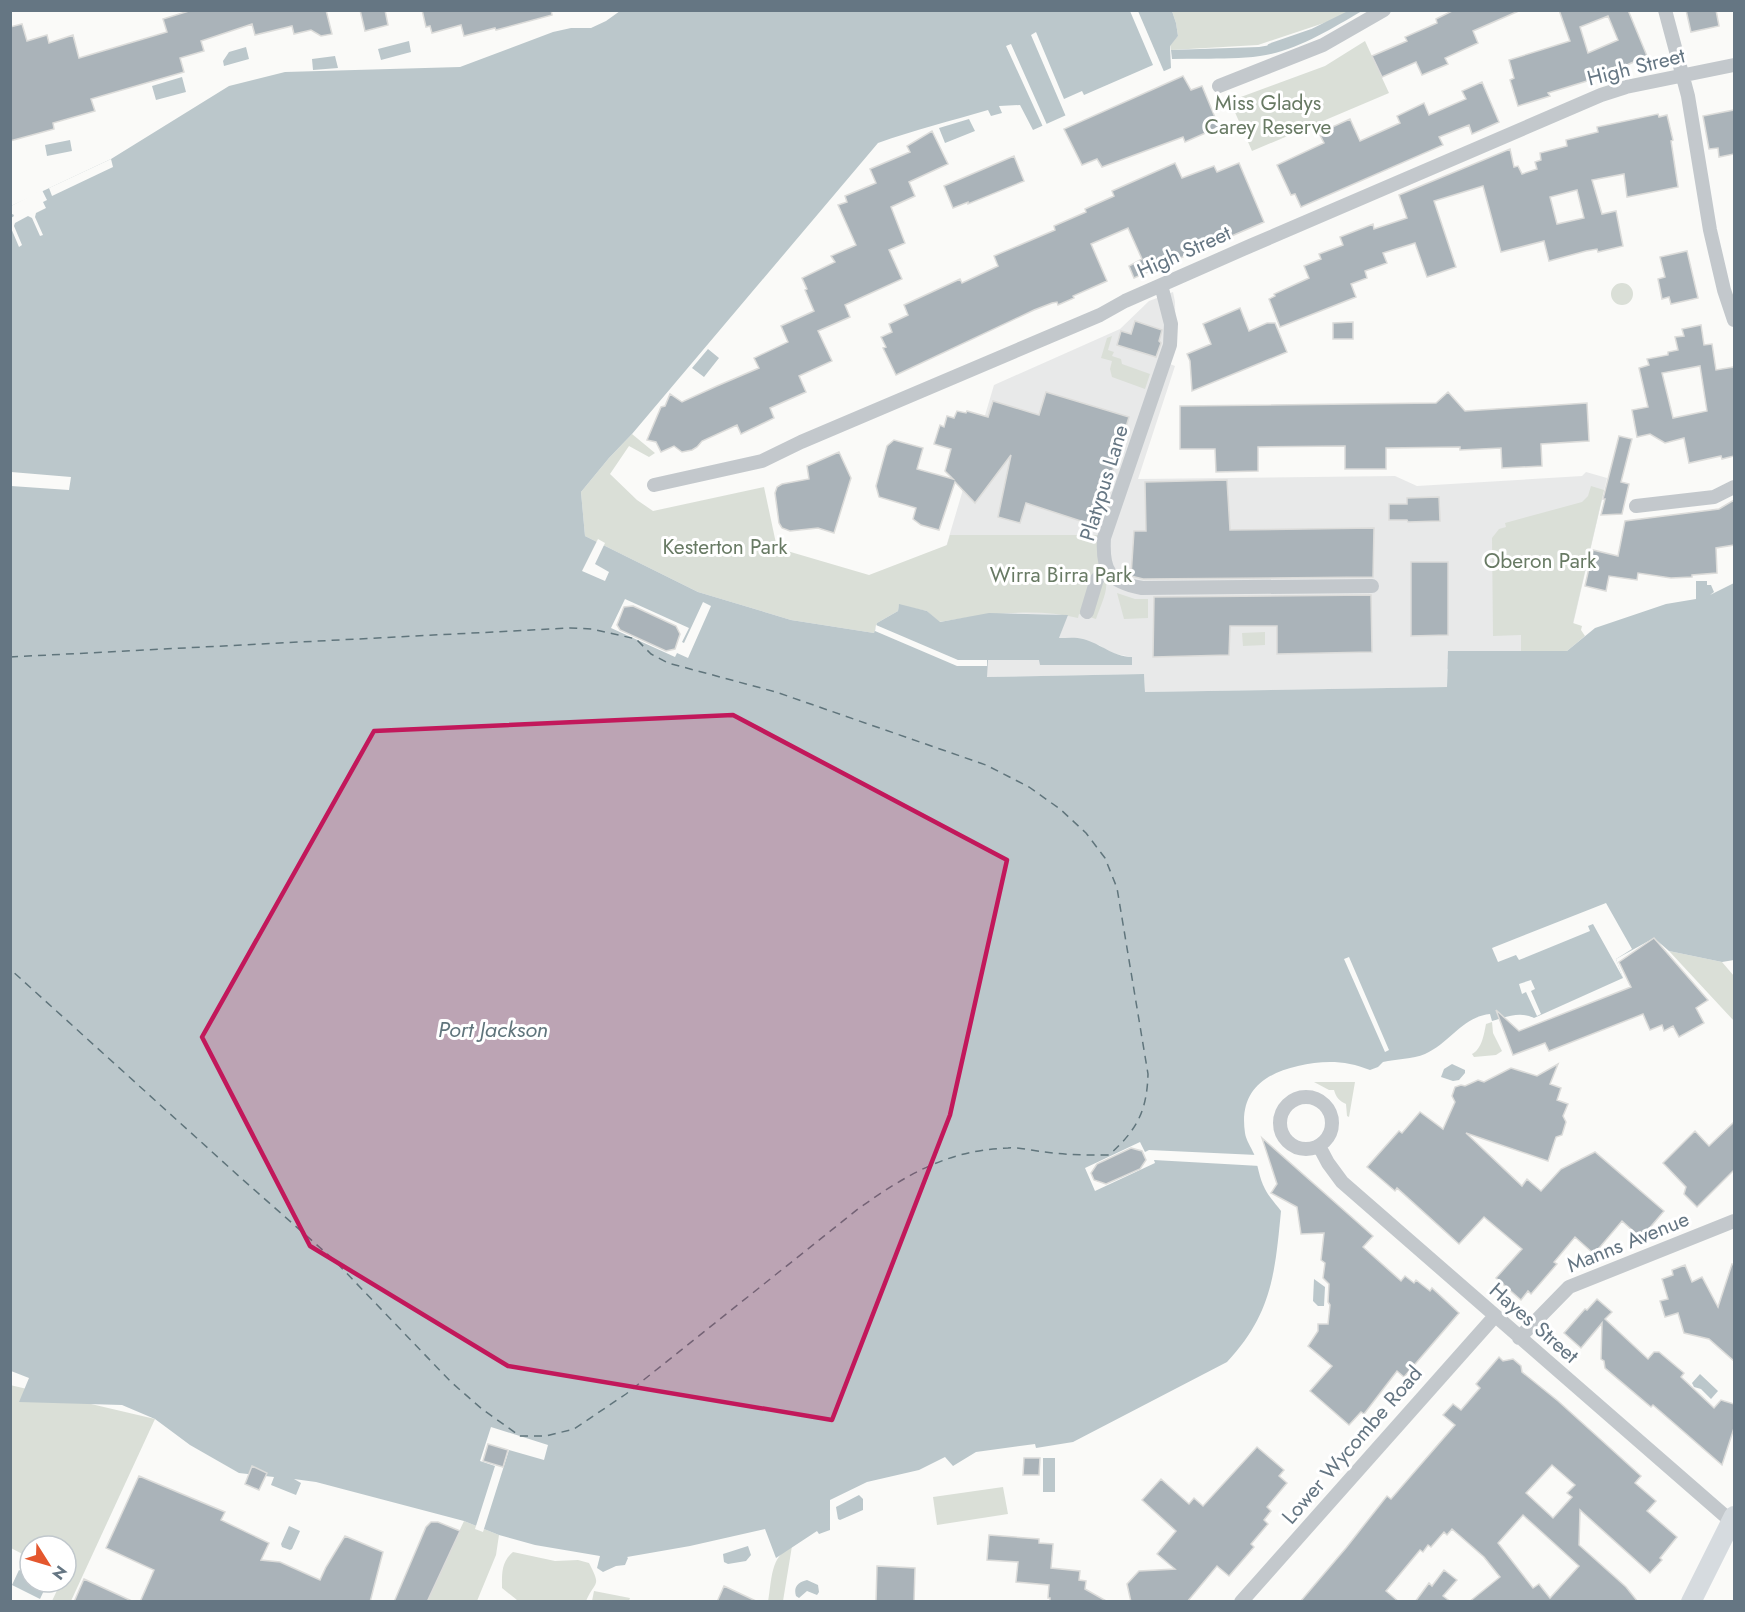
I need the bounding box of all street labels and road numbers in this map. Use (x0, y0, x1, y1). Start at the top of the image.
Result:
street label: High Street (1584, 40, 1688, 94)
street label: High Street (1132, 218, 1236, 286)
street label: Platypus Lane (1072, 421, 1136, 545)
street label: Manns Avenue (1562, 1204, 1694, 1280)
street label: Hayes Street (1483, 1276, 1585, 1370)
street label: Lower Wycombe Road (1275, 1359, 1429, 1531)

